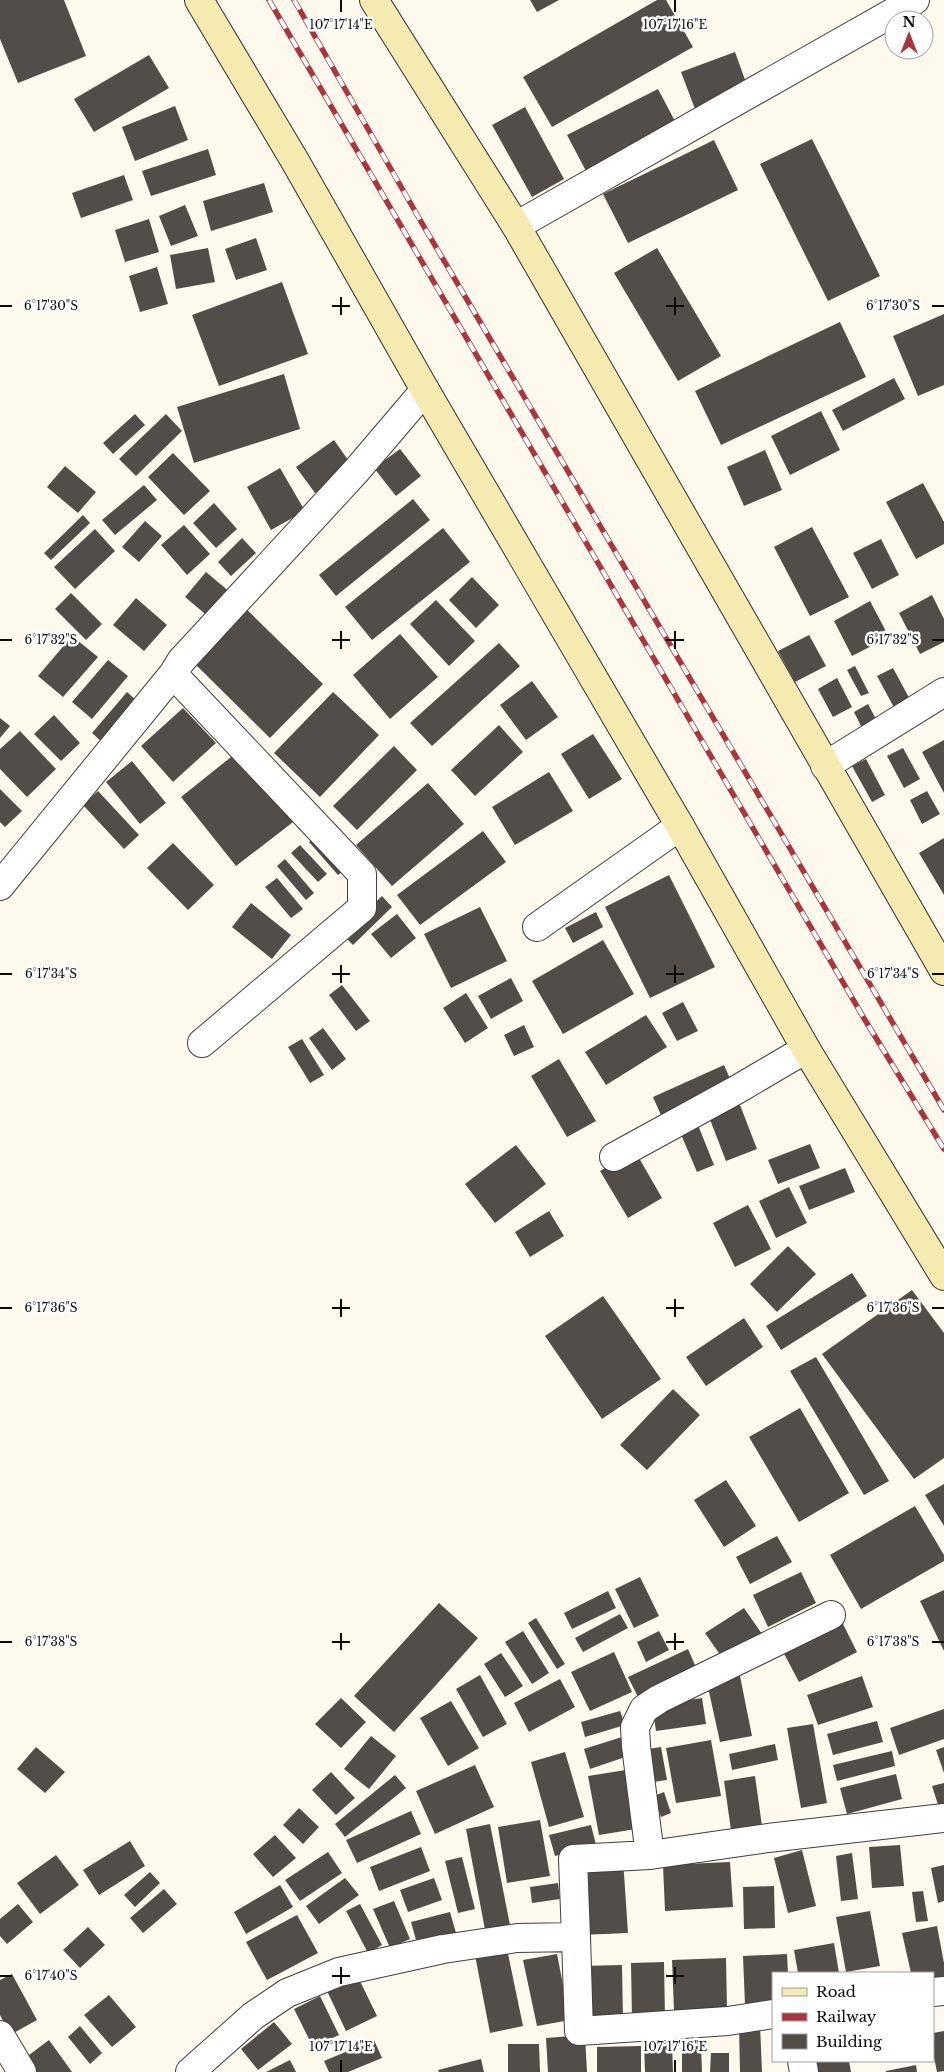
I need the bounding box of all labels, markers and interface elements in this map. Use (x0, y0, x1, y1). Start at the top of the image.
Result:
north arrow (884, 10, 934, 60)
text: N (902, 13, 916, 31)
text: 107°17'14"E (309, 17, 373, 32)
text: 107°17'16"E (643, 17, 707, 32)
text: 6°17'30"S (24, 298, 78, 313)
text: 6°17'30"S (866, 298, 920, 313)
text: 6°17'32"S (25, 632, 78, 647)
text: 6°17'32"S (867, 632, 920, 647)
text: 6°17'34"S (25, 966, 77, 981)
text: 6°17'34"S (867, 966, 919, 981)
text: 6°17'36"S (24, 1300, 78, 1315)
text: 6°17'36"S (866, 1300, 920, 1315)
text: 6°17'38"S (25, 1634, 78, 1649)
text: 6°17'38"S (867, 1634, 920, 1649)
text: 6°17'40"S (24, 1968, 78, 1983)
legend (772, 1972, 934, 2062)
text: Road (816, 1982, 856, 2001)
text: Railway (816, 2007, 877, 2026)
text: Building (816, 2032, 883, 2051)
text: 107°17'14"E (309, 2039, 373, 2054)
text: 107°17'16"E (643, 2039, 707, 2054)

